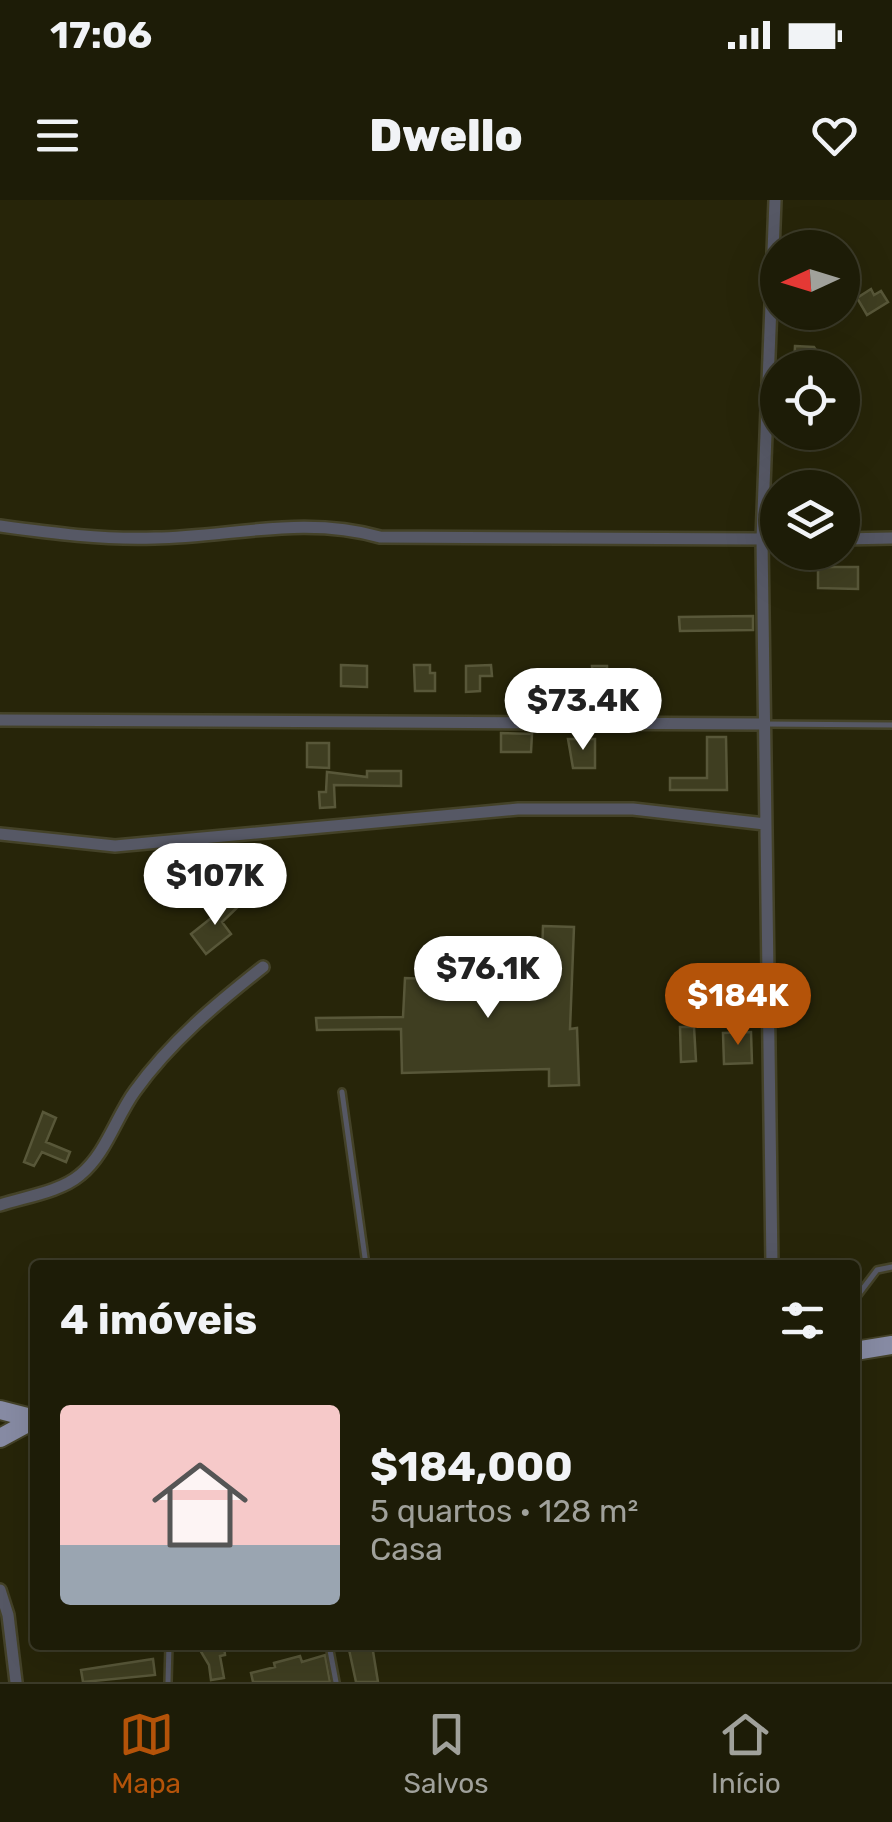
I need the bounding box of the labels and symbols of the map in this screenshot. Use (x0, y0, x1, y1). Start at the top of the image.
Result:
north arrow (760, 230, 860, 330)
pin: $73.4K (502, 668, 664, 753)
pin: $107K (145, 843, 285, 928)
pin: $76.1K (407, 936, 569, 1021)
pin: $184K (668, 963, 808, 1048)

